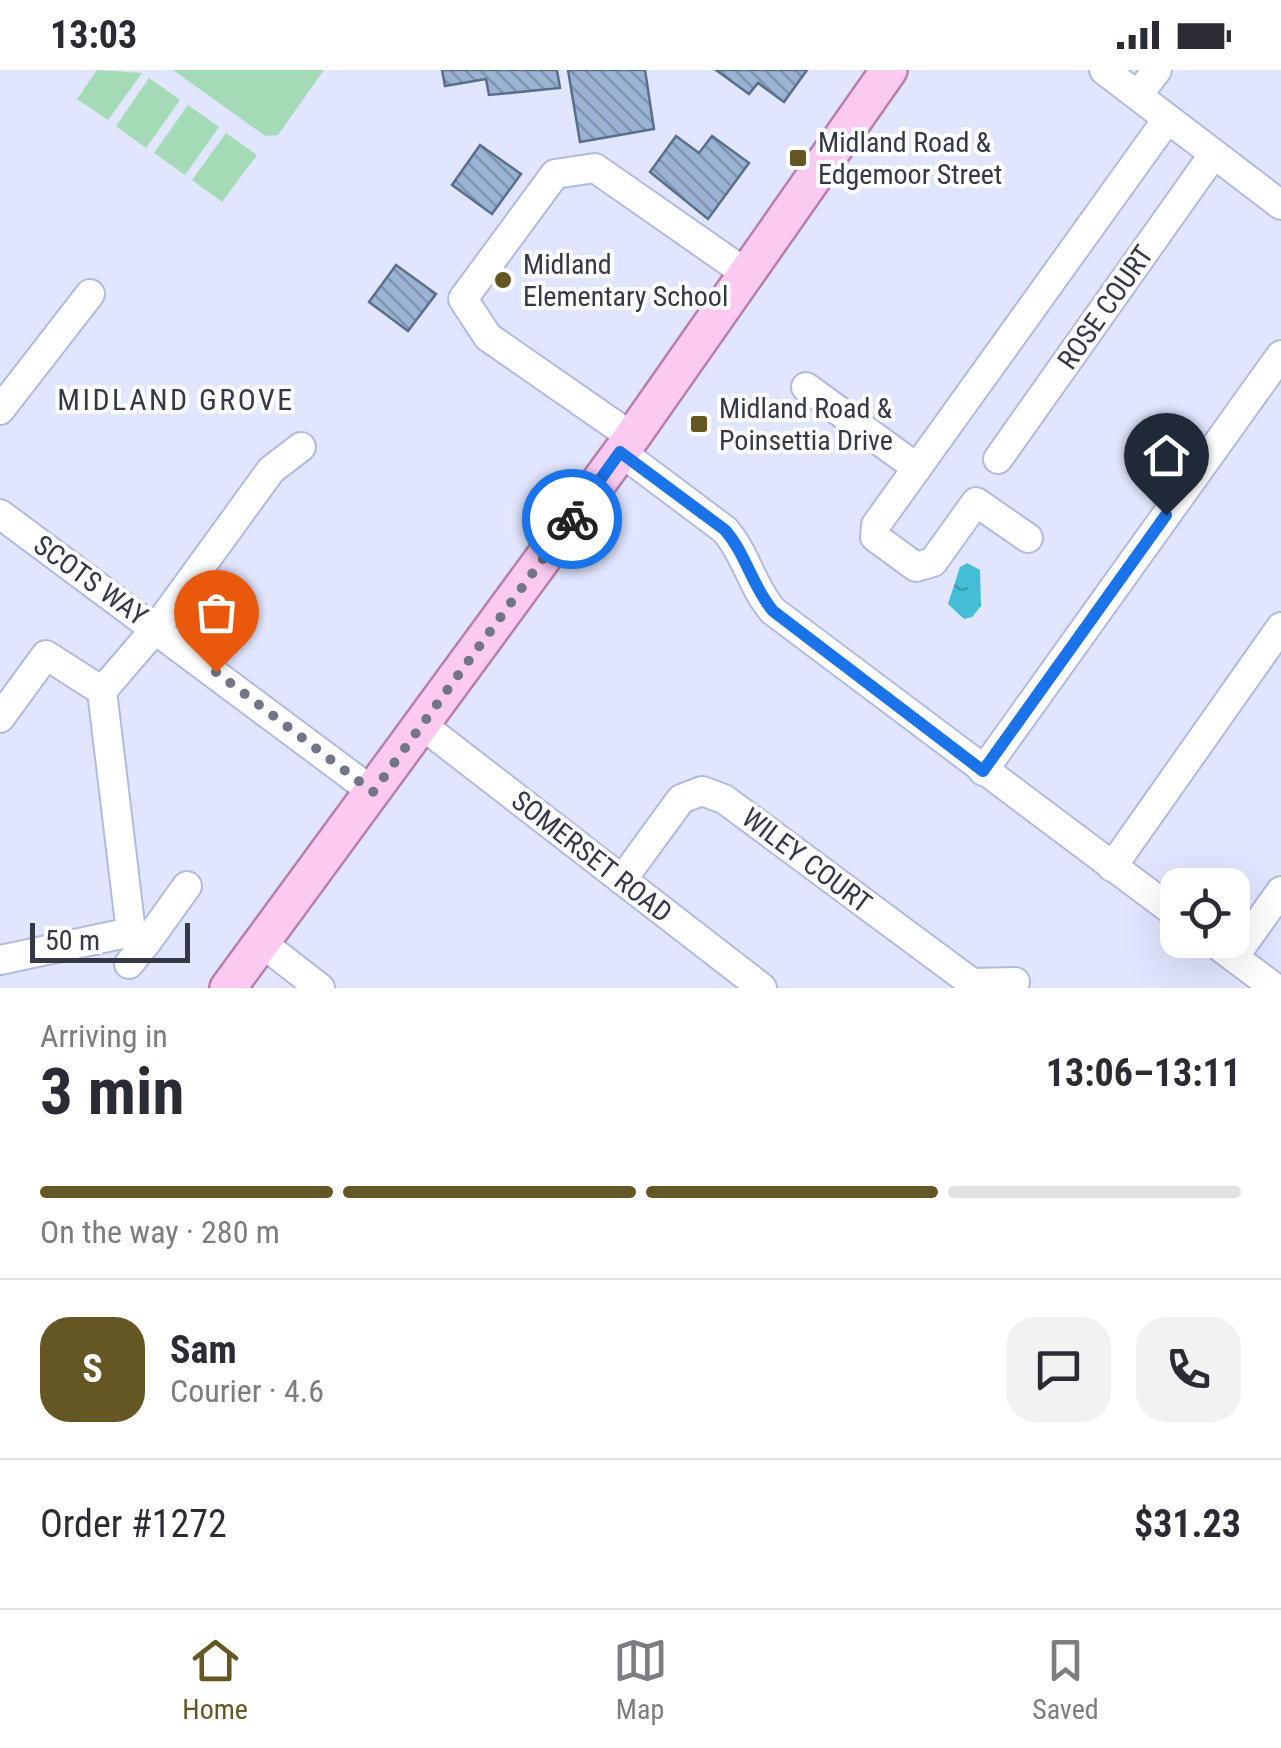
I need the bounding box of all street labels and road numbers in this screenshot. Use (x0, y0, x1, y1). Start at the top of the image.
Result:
street label: ROSE COURT (1051, 239, 1160, 375)
street label: SCOTS WAY (27, 528, 154, 633)
street label: SOMERSET ROAD (505, 784, 678, 929)
street label: WILEY COURT (735, 801, 878, 920)

